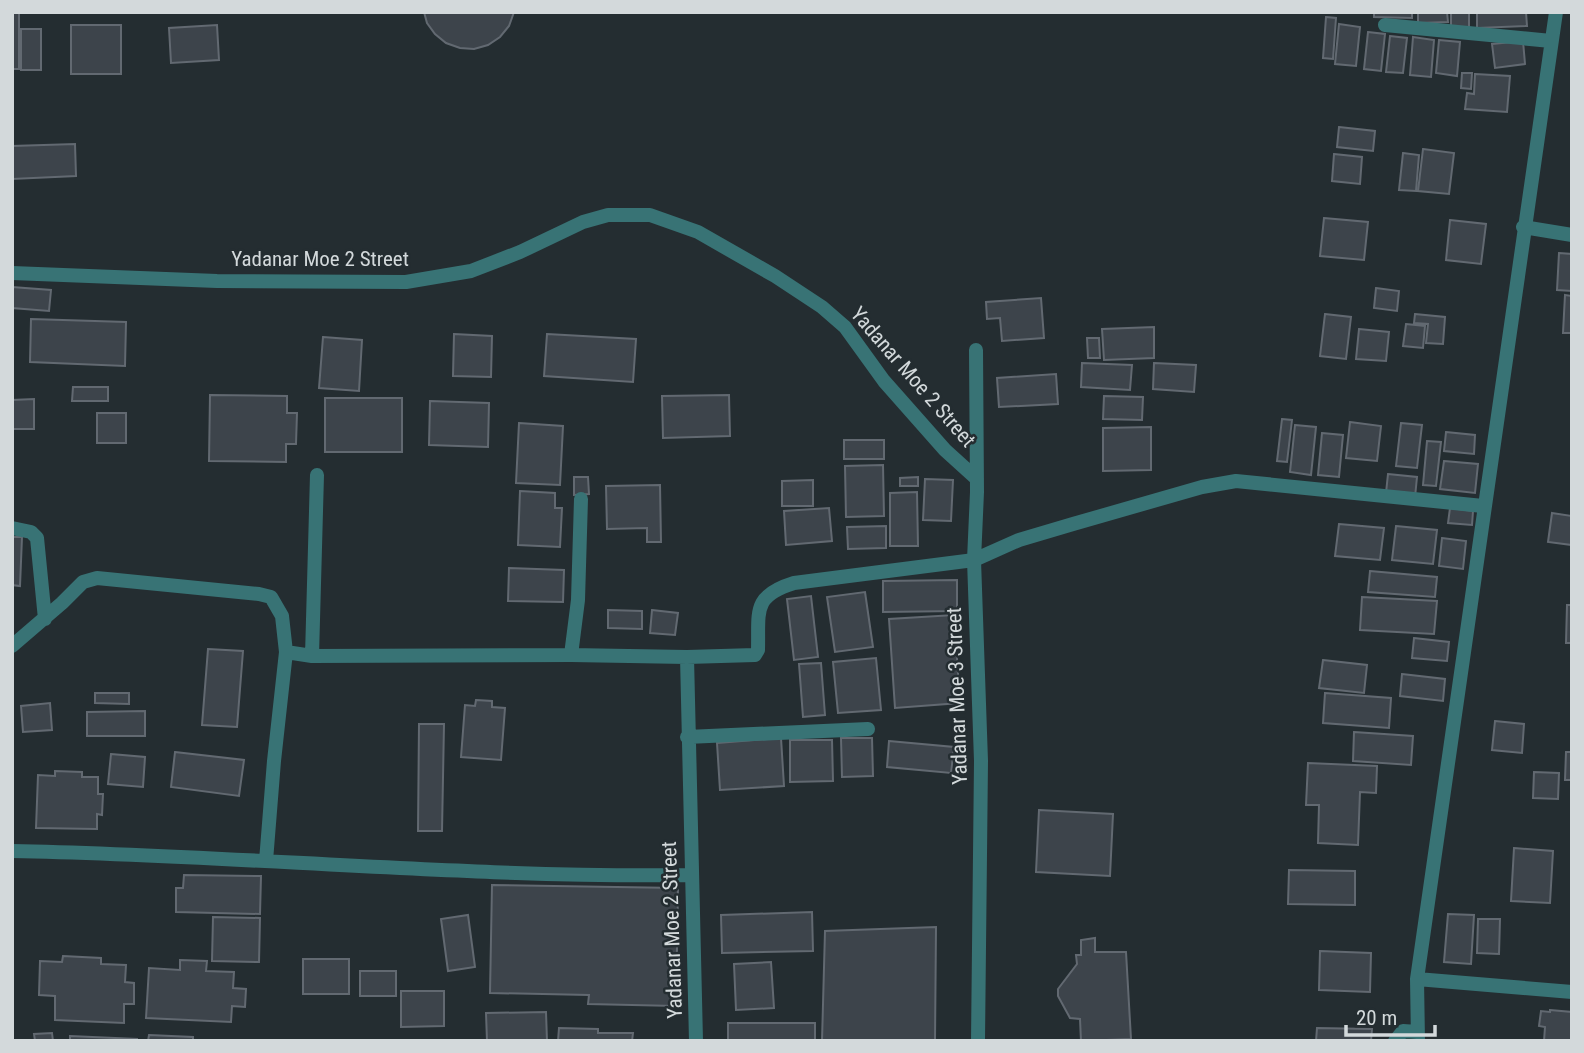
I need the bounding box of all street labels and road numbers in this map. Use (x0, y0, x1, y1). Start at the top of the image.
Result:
street label: Yadanar Moe 2 Street (231, 247, 409, 271)
street label: Yadanar Moe 2 Street (846, 302, 980, 452)
street label: Yadanar Moe 3 Street (942, 607, 972, 785)
street label: Yadanar Moe 2 Street (657, 841, 687, 1019)

